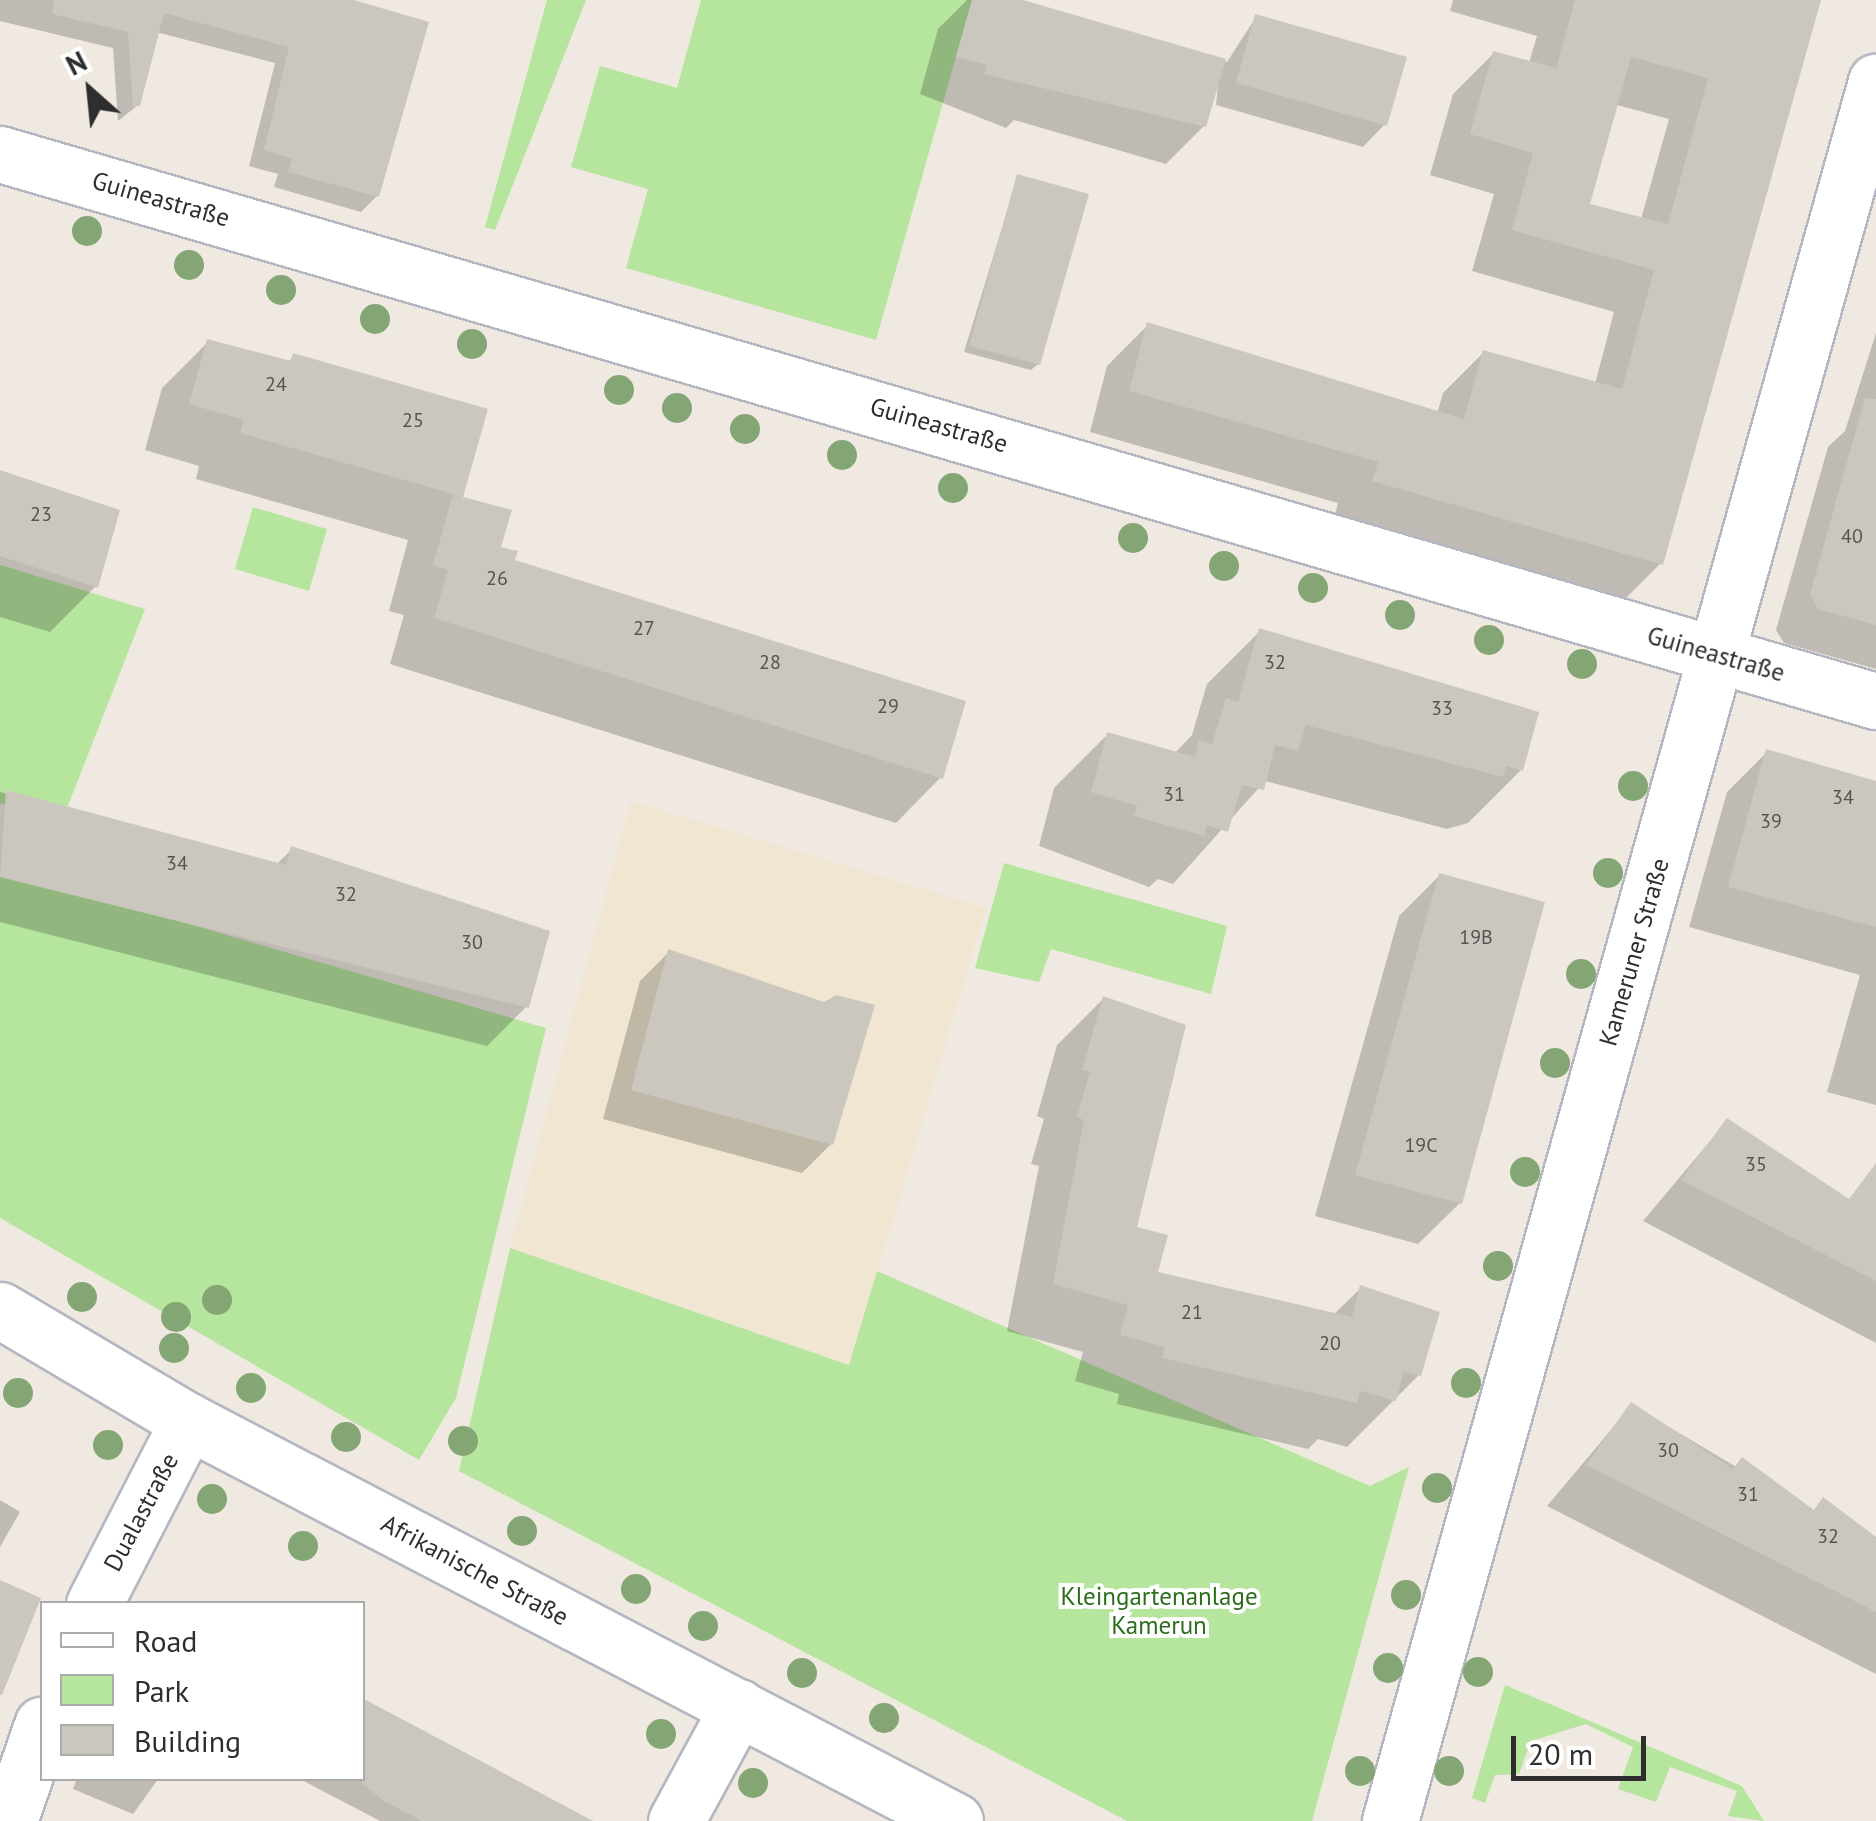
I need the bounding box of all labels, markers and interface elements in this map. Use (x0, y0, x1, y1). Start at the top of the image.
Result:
north arrow (40, 40, 140, 140)
text: N (60, 42, 93, 83)
street label: Guineastraße (89, 165, 233, 233)
house number: 24 (265, 372, 287, 396)
street label: Guineastraße (867, 391, 1011, 459)
house number: 25 (402, 408, 424, 432)
house number: 23 (30, 502, 52, 526)
house number: 40 (1841, 524, 1863, 548)
house number: 26 (486, 566, 508, 590)
house number: 27 (633, 616, 655, 640)
street label: Guineastraße (1644, 620, 1788, 688)
house number: 28 (759, 650, 781, 674)
house number: 32 (1264, 650, 1286, 674)
house number: 29 (877, 694, 899, 718)
house number: 33 (1431, 696, 1453, 720)
house number: 31 (1163, 782, 1185, 806)
house number: 34 (1832, 785, 1854, 809)
house number: 39 (1760, 809, 1782, 833)
house number: 34 (166, 851, 188, 875)
street label: Kameruner Straße (1593, 855, 1675, 1049)
house number: 32 (335, 882, 357, 906)
house number: 19B (1459, 925, 1493, 949)
house number: 30 (461, 930, 483, 954)
house number: 19C (1404, 1133, 1438, 1157)
house number: 35 (1745, 1152, 1767, 1176)
house number: 21 (1181, 1300, 1203, 1324)
house number: 20 (1319, 1331, 1341, 1355)
house number: 30 (1657, 1438, 1679, 1462)
street label: Dualastraße (97, 1448, 185, 1576)
house number: 31 (1737, 1482, 1759, 1506)
street label: Afrikanische Straße (376, 1508, 574, 1632)
house number: 32 (1817, 1524, 1839, 1548)
park label: Kleingartenanlage Kamerun (1060, 1582, 1258, 1641)
legend (40, 1601, 365, 1781)
text: Road (134, 1621, 198, 1660)
text: Park (134, 1671, 189, 1710)
scale bar (1516, 1716, 1651, 1778)
text: Building (134, 1721, 241, 1760)
text: 20 m (1528, 1734, 1593, 1773)

